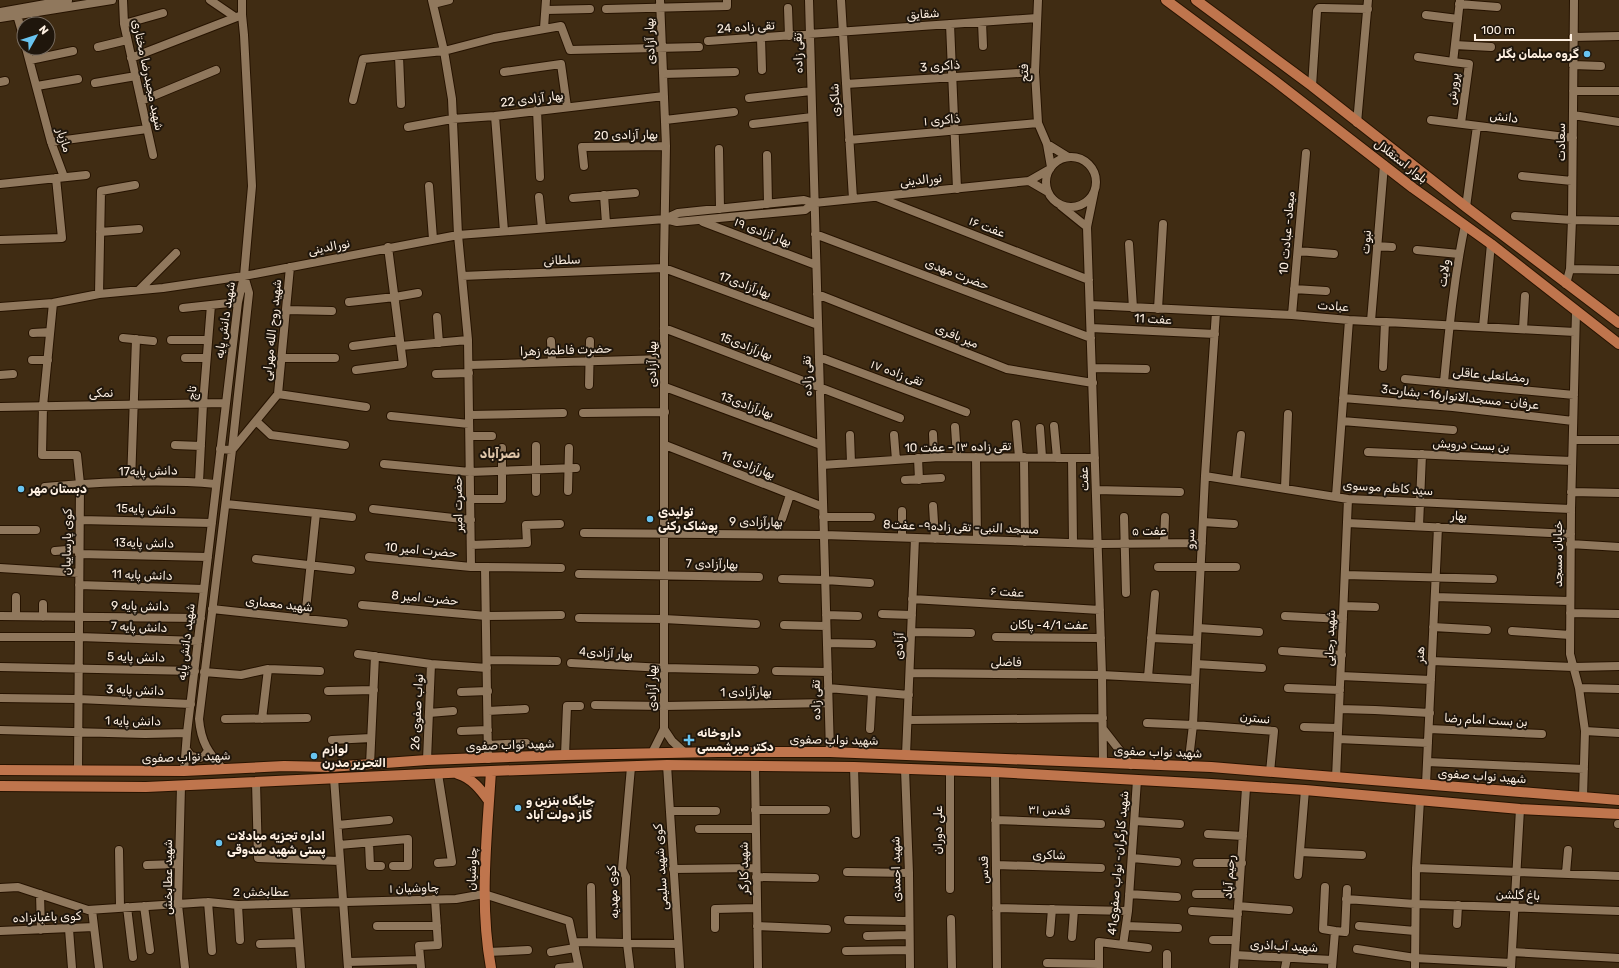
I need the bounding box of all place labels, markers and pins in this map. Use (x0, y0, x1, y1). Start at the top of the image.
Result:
place label: گروه مبلمان بگلر (1496, 47, 1579, 61)
marker: گروه مبلمان بگلر (1582, 49, 1592, 59)
place label: دبستان مهر (28, 482, 87, 496)
marker: دبستان مهر (16, 484, 26, 494)
place label: تولیدی پوشاک رکنی (658, 505, 718, 535)
marker: تولیدی پوشاک رکنی (645, 514, 655, 524)
place label: داروخانه دکتر میرشمسی (697, 726, 774, 754)
marker: داروخانه دکتر میرشمسی (684, 735, 694, 745)
place label: لوازم التحریر مدرن (322, 742, 386, 770)
marker: لوازم التحریر مدرن (309, 751, 319, 761)
place label: جایگاه بنزین و گاز دولت آباد (526, 794, 595, 822)
marker: جایگاه بنزین و گاز دولت آباد (513, 803, 523, 813)
place label: اداره تجزیه مبادلات پستی شهید صدوقی (227, 829, 326, 859)
marker: اداره تجزیه مبادلات پستی شهید صدوقی (214, 838, 224, 848)

